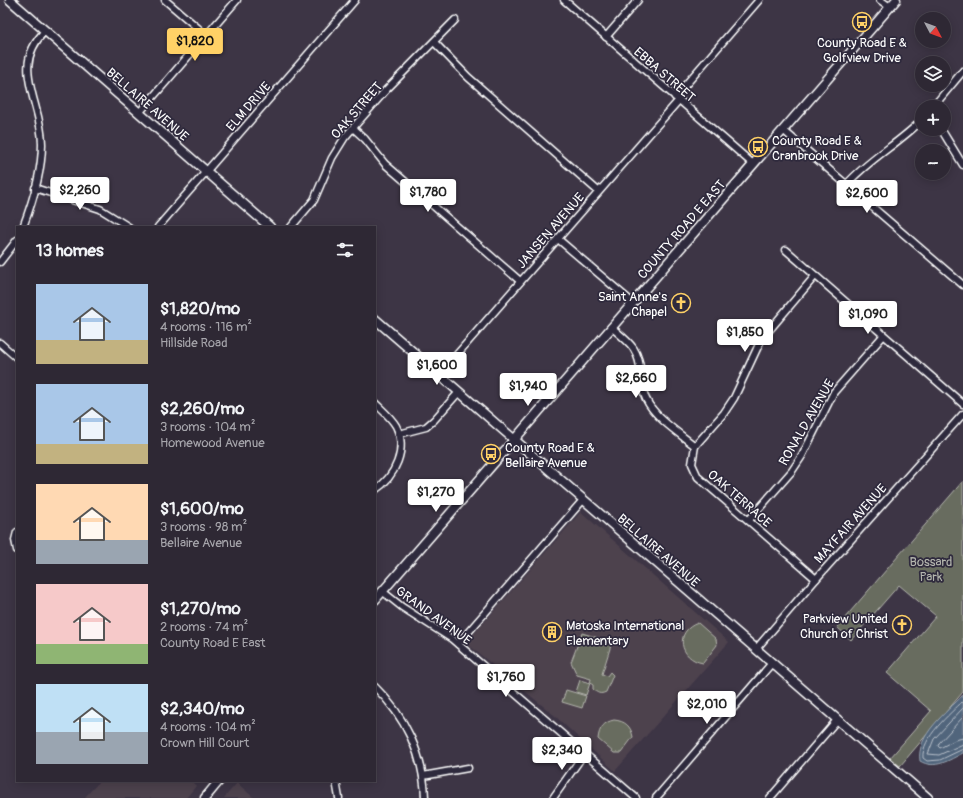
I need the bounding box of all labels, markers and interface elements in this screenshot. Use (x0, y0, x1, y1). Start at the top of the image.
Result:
bus stop icon: County Road E & Golfview Drive (851, 11, 873, 33)
north arrow (915, 12, 951, 48)
map controls (915, 12, 951, 180)
pin: $1,820 (162, 28, 228, 62)
text: $1,820 (176, 33, 214, 49)
place label: County Road E & Golfview Drive (817, 35, 907, 66)
street label: EBBA STREET (630, 44, 698, 106)
button: layers (915, 56, 951, 92)
street label: BELLAIRE AVENUE (103, 65, 192, 145)
street label: ELM DRIVE (223, 79, 275, 135)
street label: OAK STREET (328, 79, 386, 142)
button: + (915, 100, 951, 136)
place label: County Road E & Cranbrook Drive (772, 133, 862, 164)
bus stop icon: County Road E & Cranbrook Drive (747, 136, 769, 158)
button: − (915, 144, 951, 180)
pin: $2,260 (47, 177, 113, 211)
street label: COUNTY ROAD E EAST (635, 177, 729, 282)
pin: $1,780 (395, 179, 461, 213)
pin: $2,600 (834, 180, 900, 214)
text: $2,260 (59, 182, 101, 198)
text: $1,780 (409, 184, 447, 200)
text: $2,600 (846, 185, 888, 201)
street label: JANSEN AVENUE (513, 189, 588, 272)
icon: filters (334, 239, 356, 261)
text: 13 homes (36, 240, 104, 261)
place label: Saint Anne's Chapel (598, 289, 667, 320)
church icon: Saint Anne's Chapel (670, 292, 692, 314)
text: $1,820/mo (160, 298, 240, 319)
icon: home (68, 300, 116, 348)
pin: $1,090 (835, 301, 901, 335)
text: $1,090 (848, 306, 888, 322)
text: 4 rooms · 116 m² (160, 319, 252, 335)
pin: $1,850 (712, 319, 778, 353)
text: $1,850 (726, 324, 764, 340)
text: Hillside Road (160, 335, 228, 351)
pin: $1,600 (404, 352, 470, 386)
text: $1,600 (417, 357, 457, 373)
pin: $2,660 (603, 365, 669, 399)
text: $2,660 (615, 370, 657, 386)
pin: $1,940 (495, 373, 561, 407)
street label: RONALD AVENUE (776, 376, 838, 469)
text: $1,940 (509, 378, 547, 394)
text: $2,260/mo (160, 398, 244, 419)
icon: home (68, 400, 116, 448)
text: 3 rooms · 104 m² (160, 419, 255, 435)
text: Homewood Avenue (160, 435, 265, 451)
place label: County Road E & Bellaire Avenue (505, 440, 595, 471)
bus stop icon: County Road E & Bellaire Avenue (480, 443, 502, 465)
street label: OAK TERRACE (704, 467, 775, 531)
pin: $1,270 (403, 479, 469, 513)
street label: MAYFAIR AVENUE (811, 480, 891, 567)
text: $1,270 (417, 484, 455, 500)
text: $1,600/mo (160, 498, 244, 519)
icon: home (68, 500, 116, 548)
street label: BELLAIRE AVENUE (614, 511, 703, 591)
text: 3 rooms · 98 m² (160, 519, 247, 535)
text: Bellaire Avenue (160, 535, 242, 551)
park label: Bossard Park (910, 554, 952, 585)
street label: GRAND AVENUE (392, 583, 475, 649)
text: $1,270/mo (160, 598, 241, 619)
icon: home (68, 600, 116, 648)
place label: Parkview United Church of Christ (800, 611, 889, 642)
church icon: Parkview United Church of Christ (891, 614, 913, 636)
place label: Matoska International Elementary (566, 618, 684, 649)
text: 2 rooms · 74 m² (160, 619, 248, 635)
building icon: Matoska International Elementary (541, 621, 563, 643)
text: County Road E East (160, 635, 266, 651)
pin: $1,760 (473, 664, 539, 698)
text: $1,760 (487, 669, 525, 685)
pin: $2,010 (674, 691, 740, 725)
text: $2,010 (687, 696, 727, 712)
text: $2,340/mo (160, 698, 244, 719)
icon: home (68, 700, 116, 748)
text: 4 rooms · 104 m² (160, 719, 256, 735)
text: Crown Hill Court (160, 735, 249, 751)
pin: $2,340 (529, 737, 595, 771)
text: $2,340 (541, 742, 583, 758)

